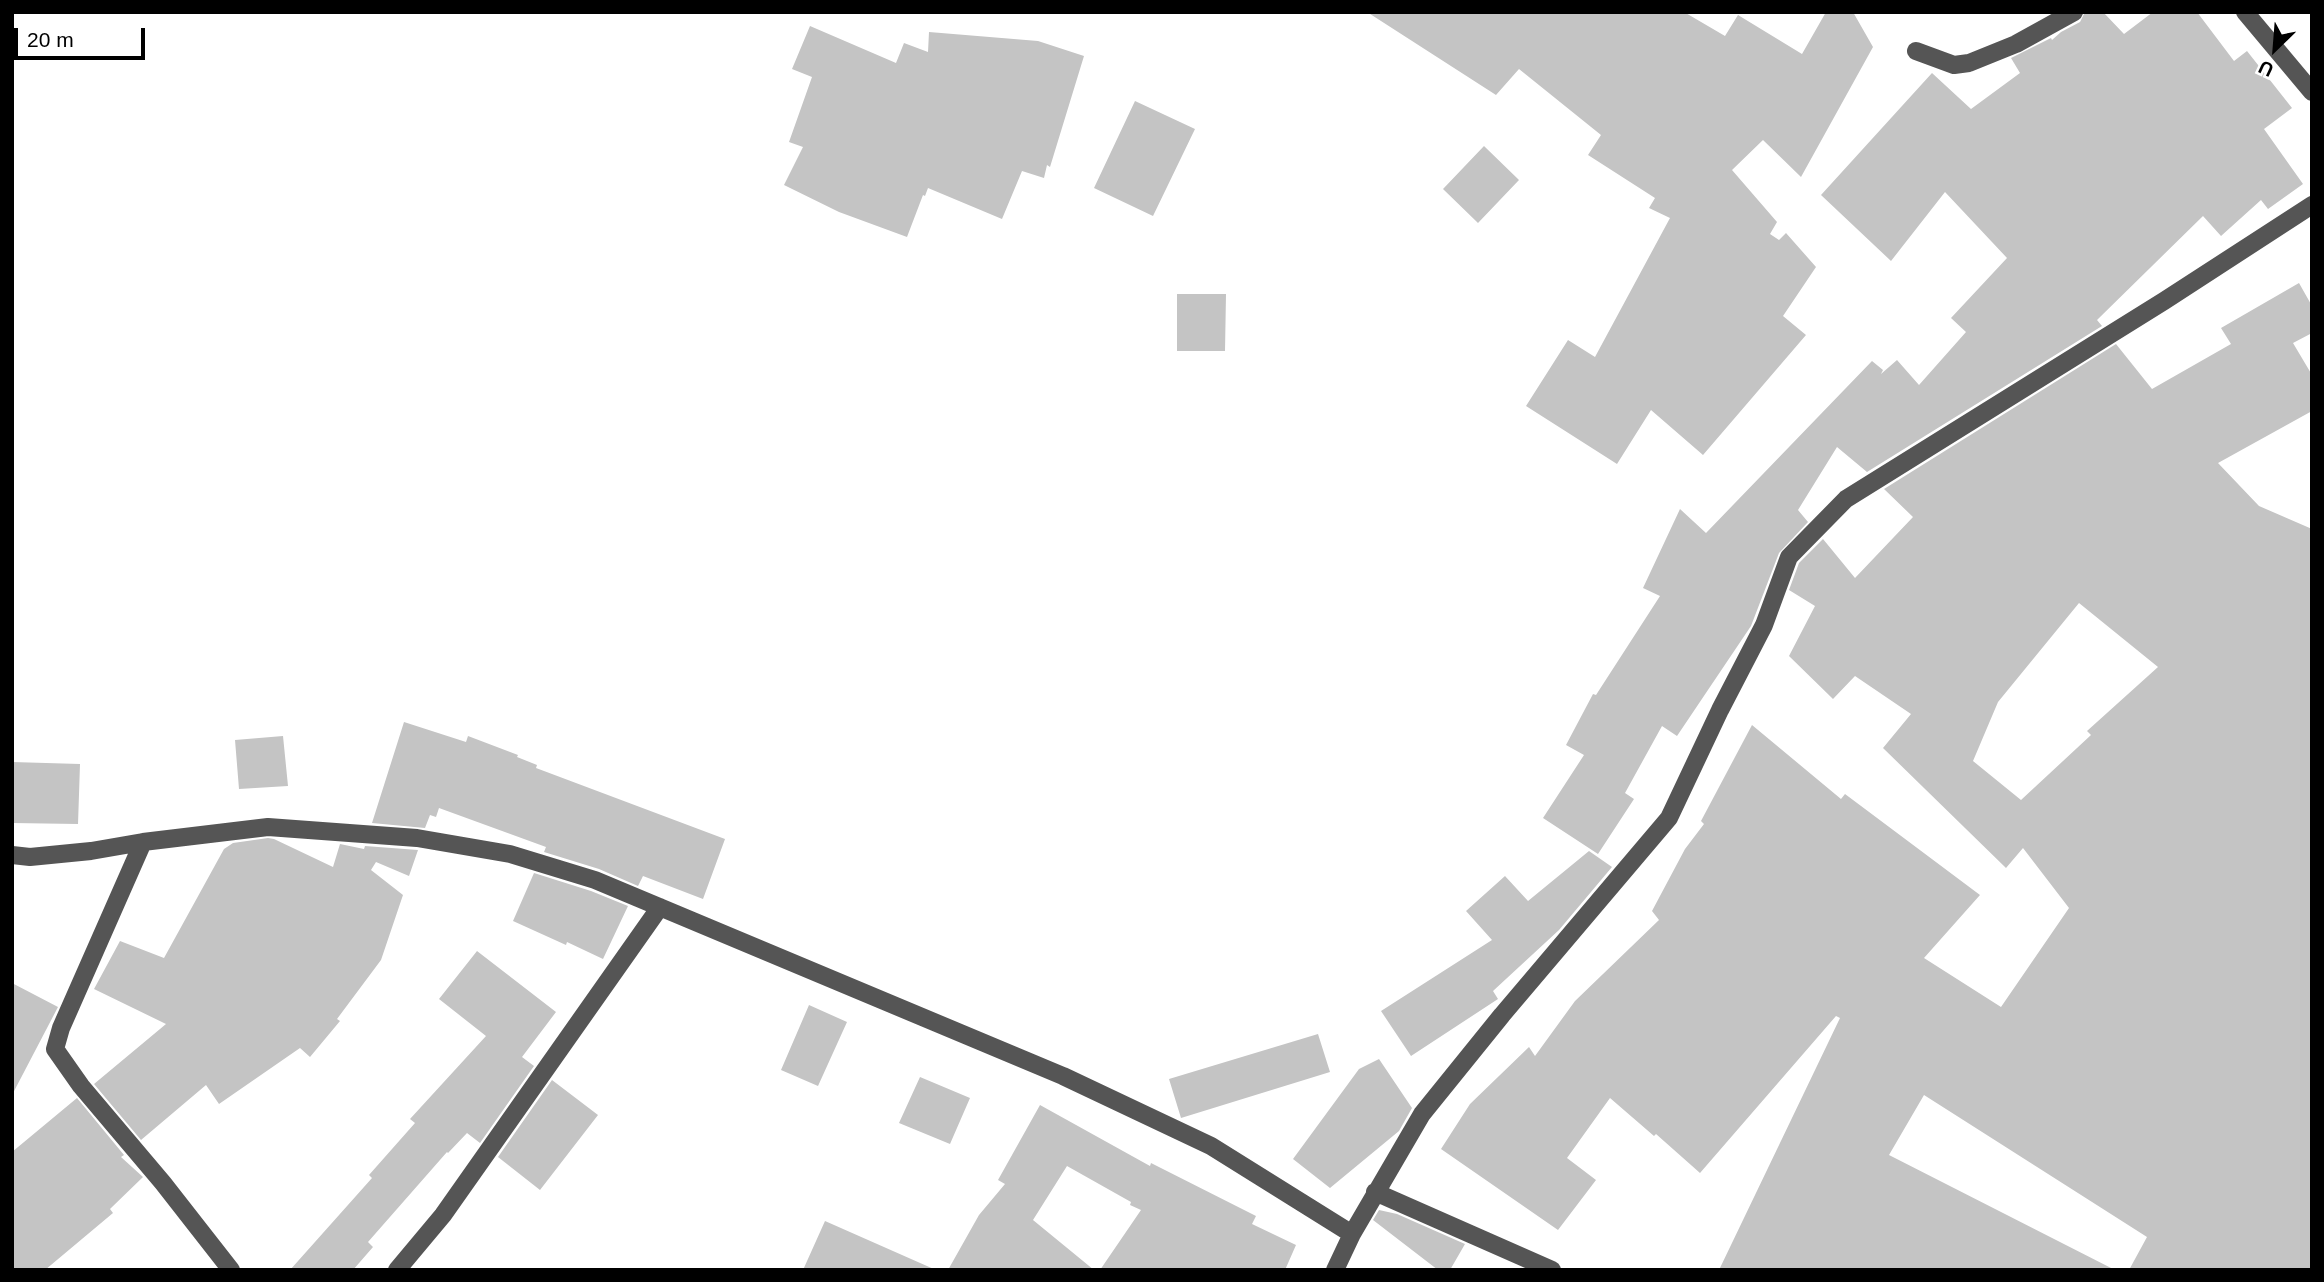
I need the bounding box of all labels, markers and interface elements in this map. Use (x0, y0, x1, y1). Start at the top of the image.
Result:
scale bar (18, 14, 149, 58)
north arrow (2240, 14, 2310, 84)
text: 20 m (27, 28, 74, 51)
text: U (2255, 56, 2277, 81)

